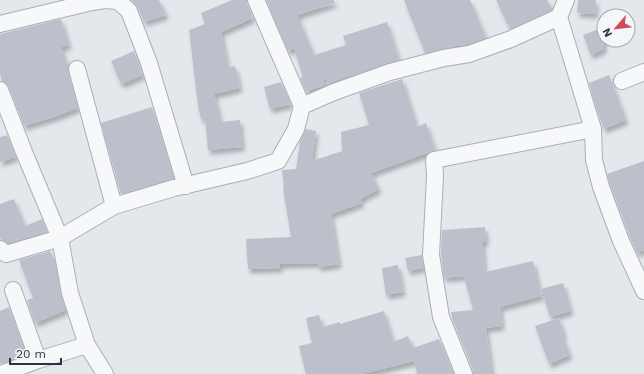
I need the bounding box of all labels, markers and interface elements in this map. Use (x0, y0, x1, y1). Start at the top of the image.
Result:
north arrow (596, 8, 636, 48)
text: N (600, 26, 615, 39)
scale bar (10, 340, 61, 366)
text: 20 m (16, 347, 46, 361)

